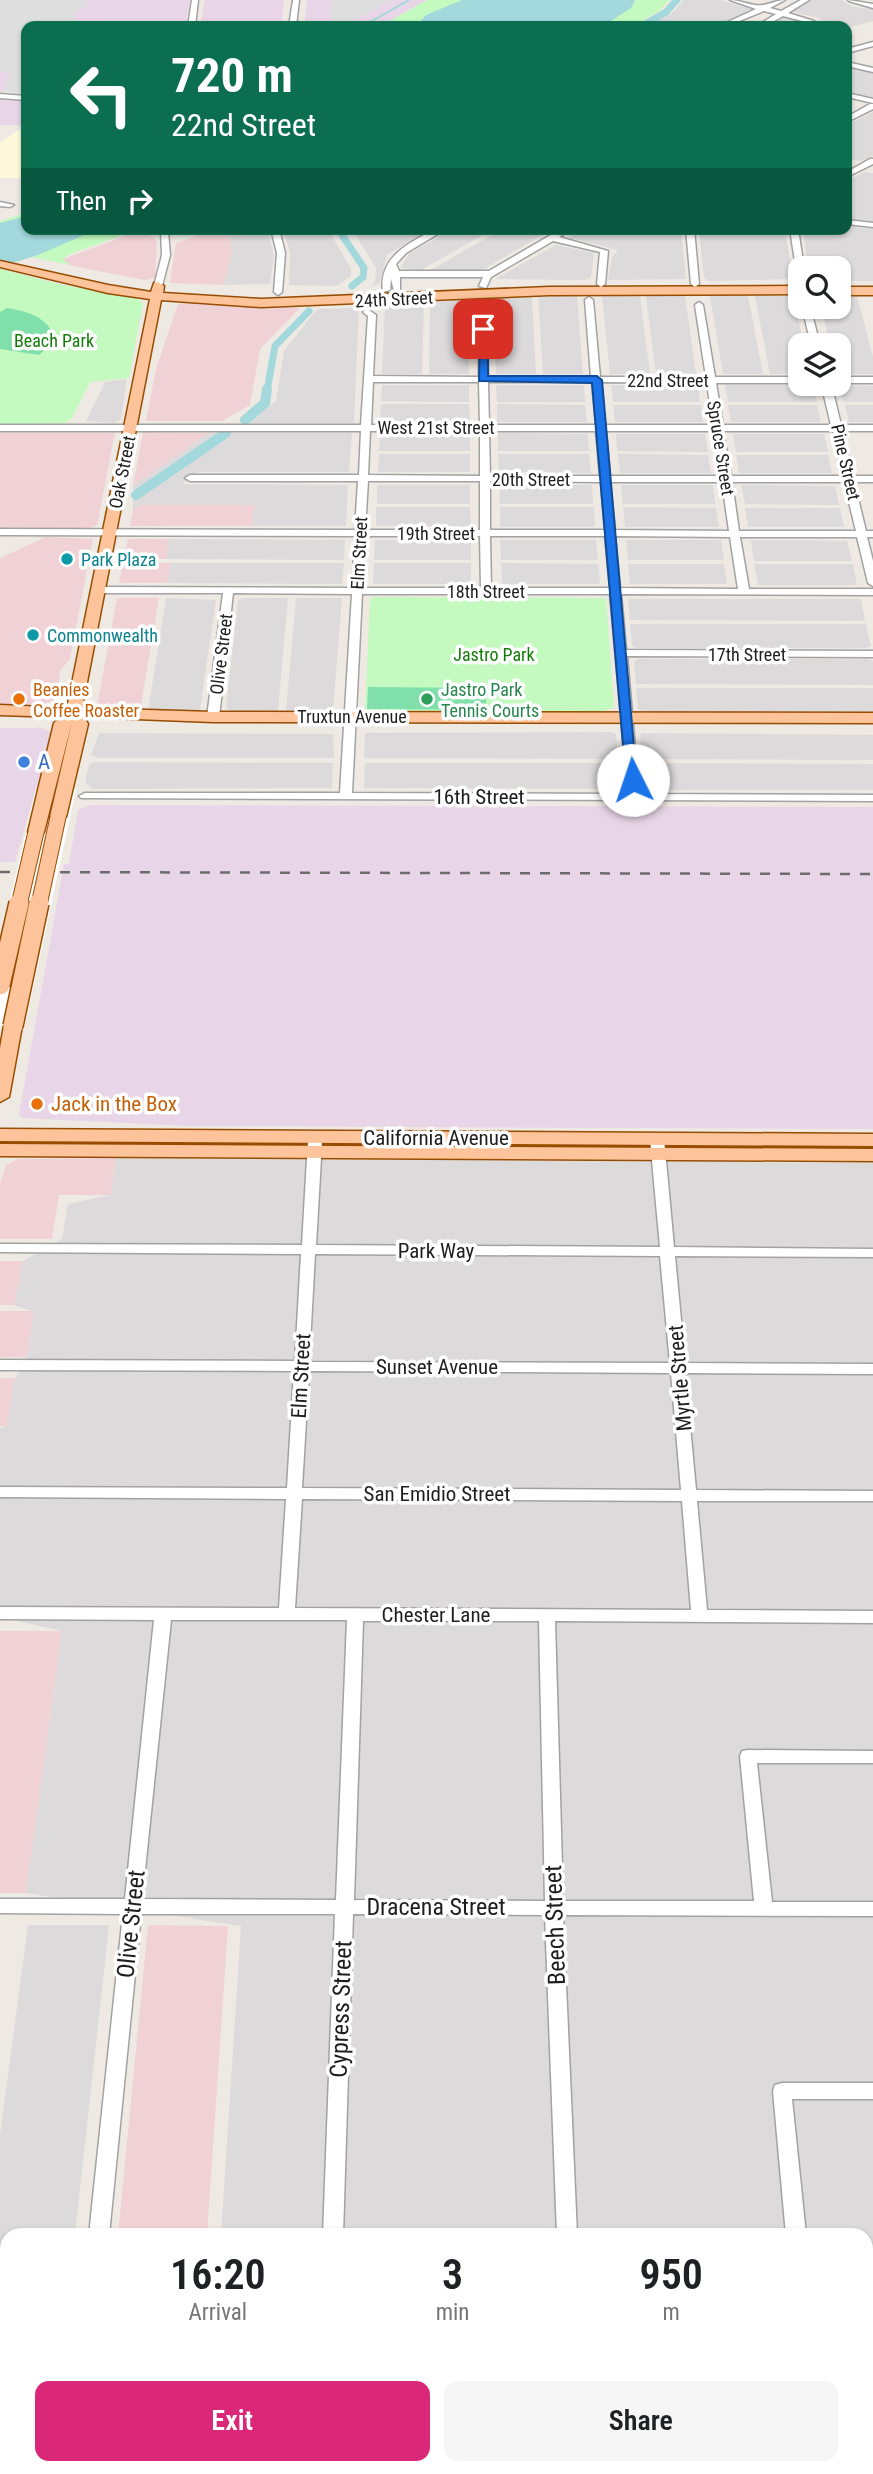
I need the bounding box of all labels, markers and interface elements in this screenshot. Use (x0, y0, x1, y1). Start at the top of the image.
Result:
text: 720 m (171, 47, 293, 104)
icon: left (56, 49, 147, 140)
text: 22nd Street (171, 106, 316, 144)
icon: right (121, 182, 159, 220)
text: Then (56, 186, 107, 216)
map controls (788, 256, 851, 396)
button: search (788, 256, 851, 319)
street label: 24th Street (354, 286, 434, 312)
pin (453, 299, 513, 359)
icon: arrive (464, 310, 502, 348)
park label: Beach Park (14, 330, 94, 351)
button: layers (788, 333, 851, 396)
street label: 22nd Street (627, 370, 709, 391)
street label: Spruce Street (703, 399, 739, 497)
street label: West 21st Street (377, 417, 495, 438)
street label: Pine Street (827, 422, 865, 502)
street label: Oak Street (105, 434, 139, 510)
street label: 20th Street (492, 469, 570, 490)
street label: Elm Street (347, 516, 371, 590)
street label: 19th Street (397, 523, 475, 544)
place label: Park Plaza (81, 549, 156, 570)
marker: Park Plaza (59, 551, 75, 567)
street label: 18th Street (447, 581, 525, 602)
street label: Olive Street (206, 612, 236, 696)
place label: Commonwealth (47, 625, 158, 646)
marker: Commonwealth (25, 627, 41, 643)
park label: Jastro Park (453, 644, 535, 665)
street label: 17th Street (708, 644, 786, 665)
place label: Beanies Coffee Roaster (33, 679, 140, 721)
place label: Jastro Park Tennis Courts (441, 679, 539, 721)
marker: Beanies Coffee Roaster (11, 691, 27, 707)
marker: Jastro Park Tennis Courts (419, 691, 435, 707)
street label: Truxtun Avenue (297, 706, 407, 727)
position arrow (596, 743, 670, 817)
place label: A (38, 750, 50, 774)
marker: A (16, 754, 32, 770)
street label: 16th Street (433, 785, 525, 809)
place label: Jack in the Box (51, 1092, 177, 1116)
marker: Jack in the Box (29, 1096, 45, 1112)
street label: California Avenue (363, 1126, 509, 1150)
street label: Park Way (398, 1239, 475, 1263)
street label: Myrtle Street (663, 1324, 697, 1432)
street label: Elm Street (287, 1333, 315, 1419)
street label: Sunset Avenue (376, 1355, 498, 1379)
street label: San Emidio Street (364, 1482, 510, 1506)
street label: Chester Lane (382, 1603, 491, 1627)
street label: Beech Street (539, 1865, 571, 1985)
street label: Olive Street (111, 1869, 151, 1979)
street label: Dracena Street (366, 1893, 506, 1921)
street label: Cypress Street (325, 1940, 357, 2078)
text: 16:20 (170, 2250, 266, 2299)
text: 3 (442, 2250, 463, 2299)
text: 950 (640, 2250, 703, 2299)
text: Arrival (189, 2299, 247, 2326)
text: min (436, 2299, 469, 2326)
text: m (663, 2299, 680, 2326)
button: Exit (35, 2381, 430, 2461)
button: Share (444, 2381, 838, 2461)

